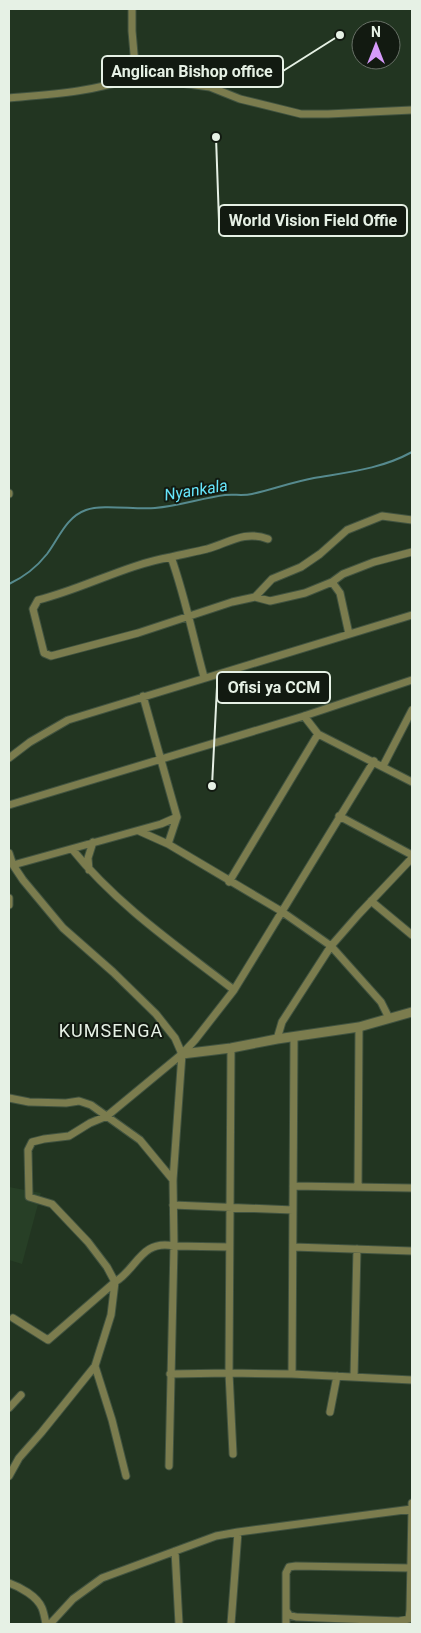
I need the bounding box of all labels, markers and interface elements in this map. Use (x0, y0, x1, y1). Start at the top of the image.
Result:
north arrow (351, 20, 401, 70)
text: N (371, 24, 381, 40)
callout: Anglican Bishop office (102, 56, 283, 87)
text: Anglican Bishop office (111, 62, 273, 81)
callout: World Vision Field Offie (219, 205, 407, 236)
text: World Vision Field Offie (229, 211, 398, 230)
water label: Nyankala (163, 476, 229, 504)
callout: Ofisi ya CCM (217, 672, 330, 703)
text: Ofisi ya CCM (228, 678, 320, 697)
district label: KUMSENGA (59, 1020, 163, 1041)

